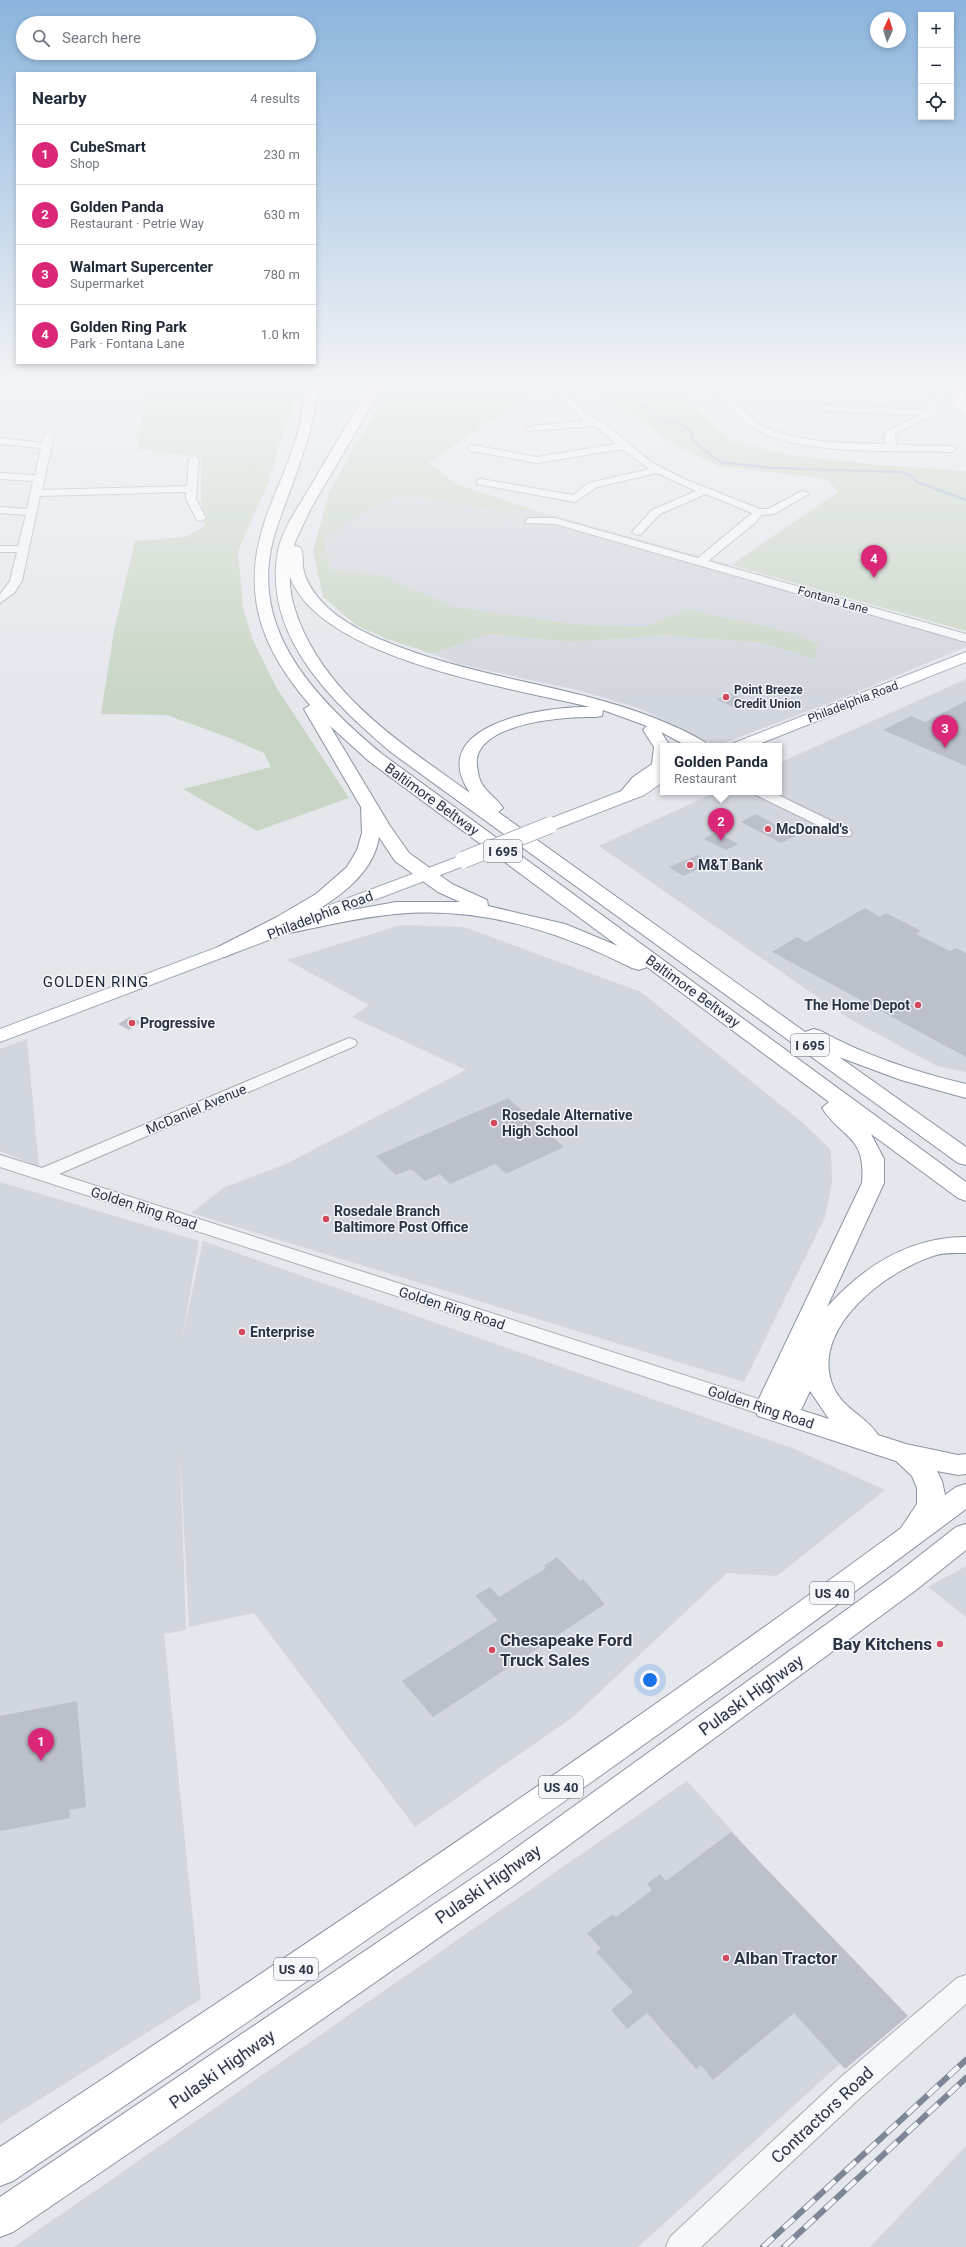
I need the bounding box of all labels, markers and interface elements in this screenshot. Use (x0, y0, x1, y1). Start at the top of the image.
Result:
north arrow (870, 12, 906, 48)
map controls (918, 12, 954, 120)
button: + (918, 12, 954, 48)
search box (16, 16, 316, 60)
icon: search (30, 27, 52, 49)
text: Search here (62, 29, 141, 47)
button: − (918, 48, 954, 84)
button: locate (918, 84, 954, 120)
text: Nearby (32, 88, 87, 108)
text: 4 results (250, 91, 300, 106)
text: CubeSmart (70, 138, 146, 156)
text: 1 (41, 147, 49, 162)
text: 230 m (263, 147, 300, 162)
text: Shop (70, 156, 100, 171)
text: Golden Panda (70, 198, 164, 216)
text: 2 (41, 207, 49, 222)
text: 630 m (263, 207, 300, 222)
text: Restaurant · Petrie Way (70, 216, 204, 231)
text: Walmart Supercenter (70, 258, 213, 276)
text: 3 (41, 267, 49, 282)
text: 780 m (263, 267, 300, 282)
text: Supermarket (70, 276, 144, 291)
text: Golden Ring Park (70, 318, 187, 336)
text: 4 (41, 327, 49, 342)
text: 1.0 km (261, 327, 300, 342)
text: Park · Fontana Lane (70, 336, 185, 351)
pin: 4 (861, 545, 887, 578)
street label: Fontana Lane (796, 583, 870, 617)
street label: Philadelphia Road (806, 678, 900, 726)
place label: Point Breeze Credit Union (734, 683, 803, 711)
marker: Point Breeze Credit Union (721, 692, 731, 702)
pin: 3 (932, 715, 958, 748)
popup (660, 743, 782, 795)
text: Golden Panda (674, 753, 768, 771)
street label: Baltimore Beltway (382, 760, 482, 839)
text: Restaurant (674, 771, 737, 786)
pin: 2 (708, 808, 734, 841)
place label: McDonald's (776, 821, 848, 837)
marker: McDonald's (763, 824, 773, 834)
road number: I 695 (484, 840, 522, 862)
place label: M&T Bank (698, 857, 764, 873)
marker: M&T Bank (685, 860, 695, 870)
street label: Philadelphia Road (265, 887, 375, 943)
street label: Baltimore Beltway (643, 952, 743, 1031)
district label: GOLDEN RING (43, 973, 149, 991)
place label: The Home Depot (804, 997, 910, 1013)
marker: The Home Depot (913, 1000, 923, 1010)
place label: Progressive (140, 1015, 215, 1031)
marker: Progressive (127, 1018, 137, 1028)
road number: I 695 (791, 1034, 829, 1056)
street label: McDaniel Avenue (143, 1081, 249, 1137)
place label: Rosedale Alternative High School (502, 1107, 633, 1139)
marker: Rosedale Alternative High School (489, 1118, 499, 1128)
street label: Golden Ring Road (89, 1183, 199, 1233)
place label: Rosedale Branch Baltimore Post Office (334, 1203, 469, 1235)
marker: Rosedale Branch Baltimore Post Office (321, 1214, 331, 1224)
street label: Golden Ring Road (397, 1283, 507, 1333)
place label: Enterprise (250, 1324, 315, 1340)
marker: Enterprise (237, 1327, 247, 1337)
street label: Golden Ring Road (706, 1382, 816, 1432)
road number: US 40 (810, 1582, 854, 1604)
place label: Chesapeake Ford Truck Sales (500, 1630, 632, 1670)
place label: Bay Kitchens (833, 1634, 932, 1654)
marker: Bay Kitchens (935, 1639, 945, 1649)
marker: Chesapeake Ford Truck Sales (487, 1645, 497, 1655)
street label: Pulaski Highway (695, 1650, 807, 1740)
your location (640, 1670, 660, 1690)
pin: 1 (28, 1728, 54, 1761)
road number: US 40 (539, 1776, 583, 1798)
street label: Pulaski Highway (431, 1840, 545, 1928)
place label: Alban Tractor (734, 1948, 838, 1968)
marker: Alban Tractor (721, 1953, 731, 1963)
road number: US 40 (274, 1958, 318, 1980)
street label: Pulaski Highway (165, 2025, 279, 2113)
street label: Contractors Road (767, 2063, 877, 2167)

